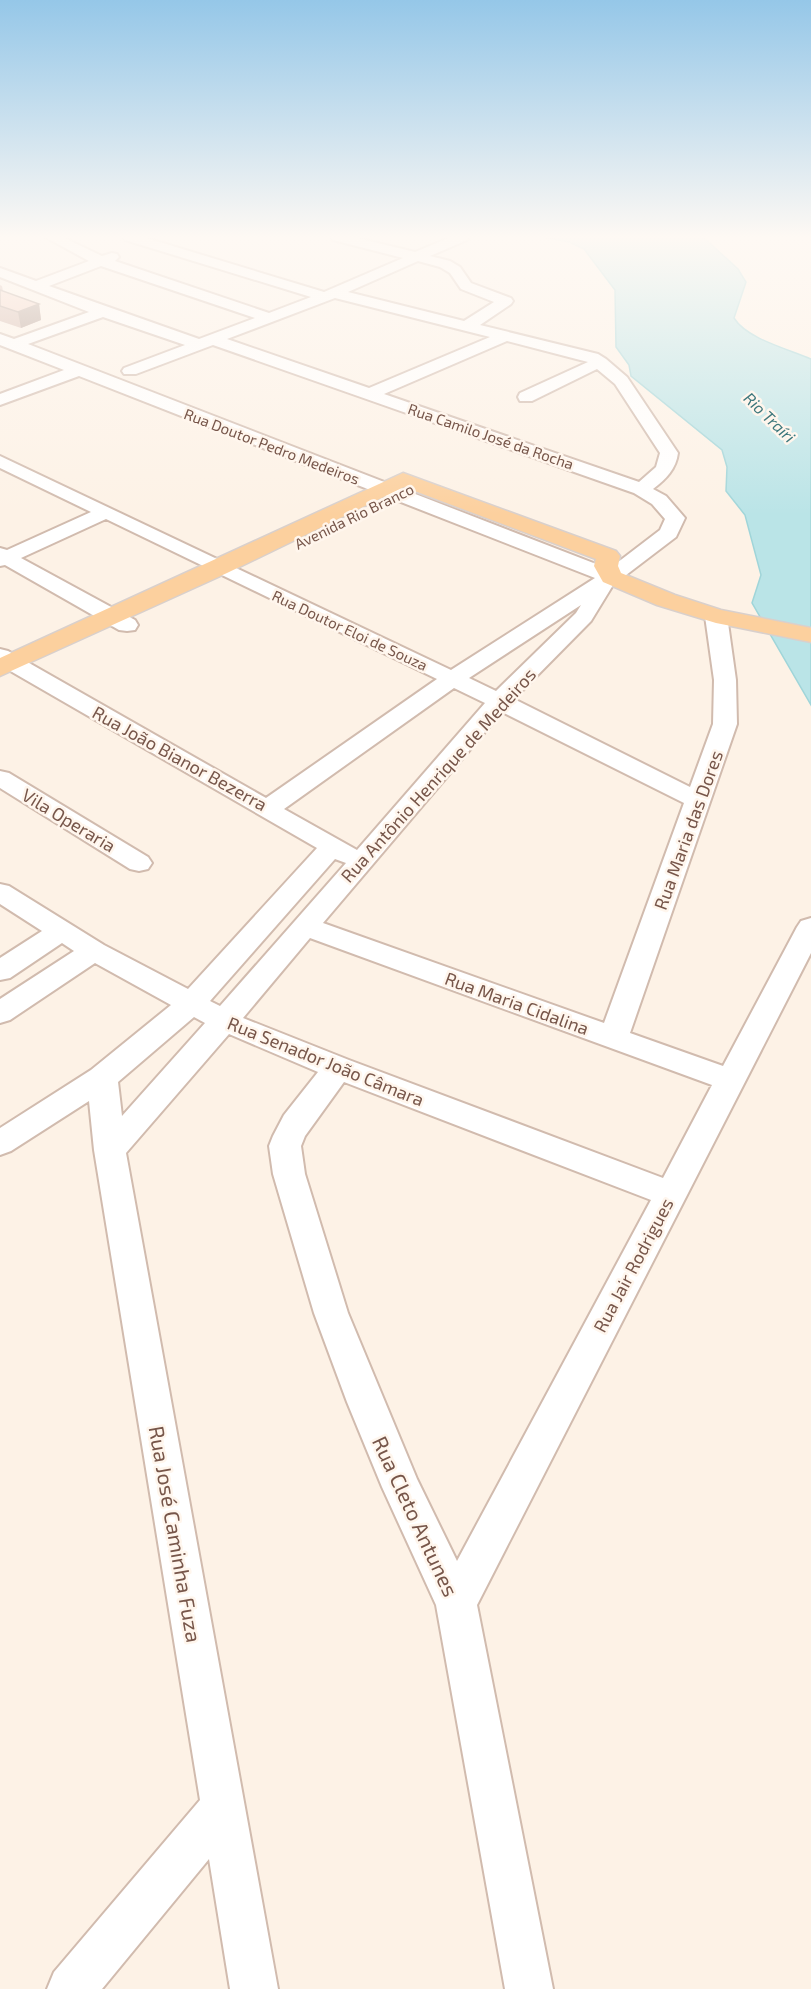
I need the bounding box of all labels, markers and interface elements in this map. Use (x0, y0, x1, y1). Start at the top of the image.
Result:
water label: Rio Traíri (741, 388, 800, 446)
street label: Rua Camilo José da Rocha (406, 399, 576, 473)
street label: Rua Doutor Pedro Medeiros (182, 404, 362, 488)
street label: Avenida Rio Branco (291, 479, 417, 553)
street label: Rua Doutor Eloi de Souza (269, 586, 431, 674)
street label: Rua Antônio Henrique de Medeiros (336, 663, 540, 887)
street label: Rua João Bianor Bezerra (89, 701, 271, 815)
street label: Rua Maria das Dores (649, 747, 727, 913)
street label: Vila Operaria (18, 783, 120, 857)
street label: Rua Maria Cidalina (442, 967, 592, 1039)
street label: Rua Senador João Câmara (225, 1012, 427, 1110)
street label: Rua Jair Rodrigues (588, 1194, 678, 1336)
street label: Rua José Caminha Fuza (145, 1424, 207, 1644)
street label: Rua Cleto Antunes (368, 1432, 464, 1600)

